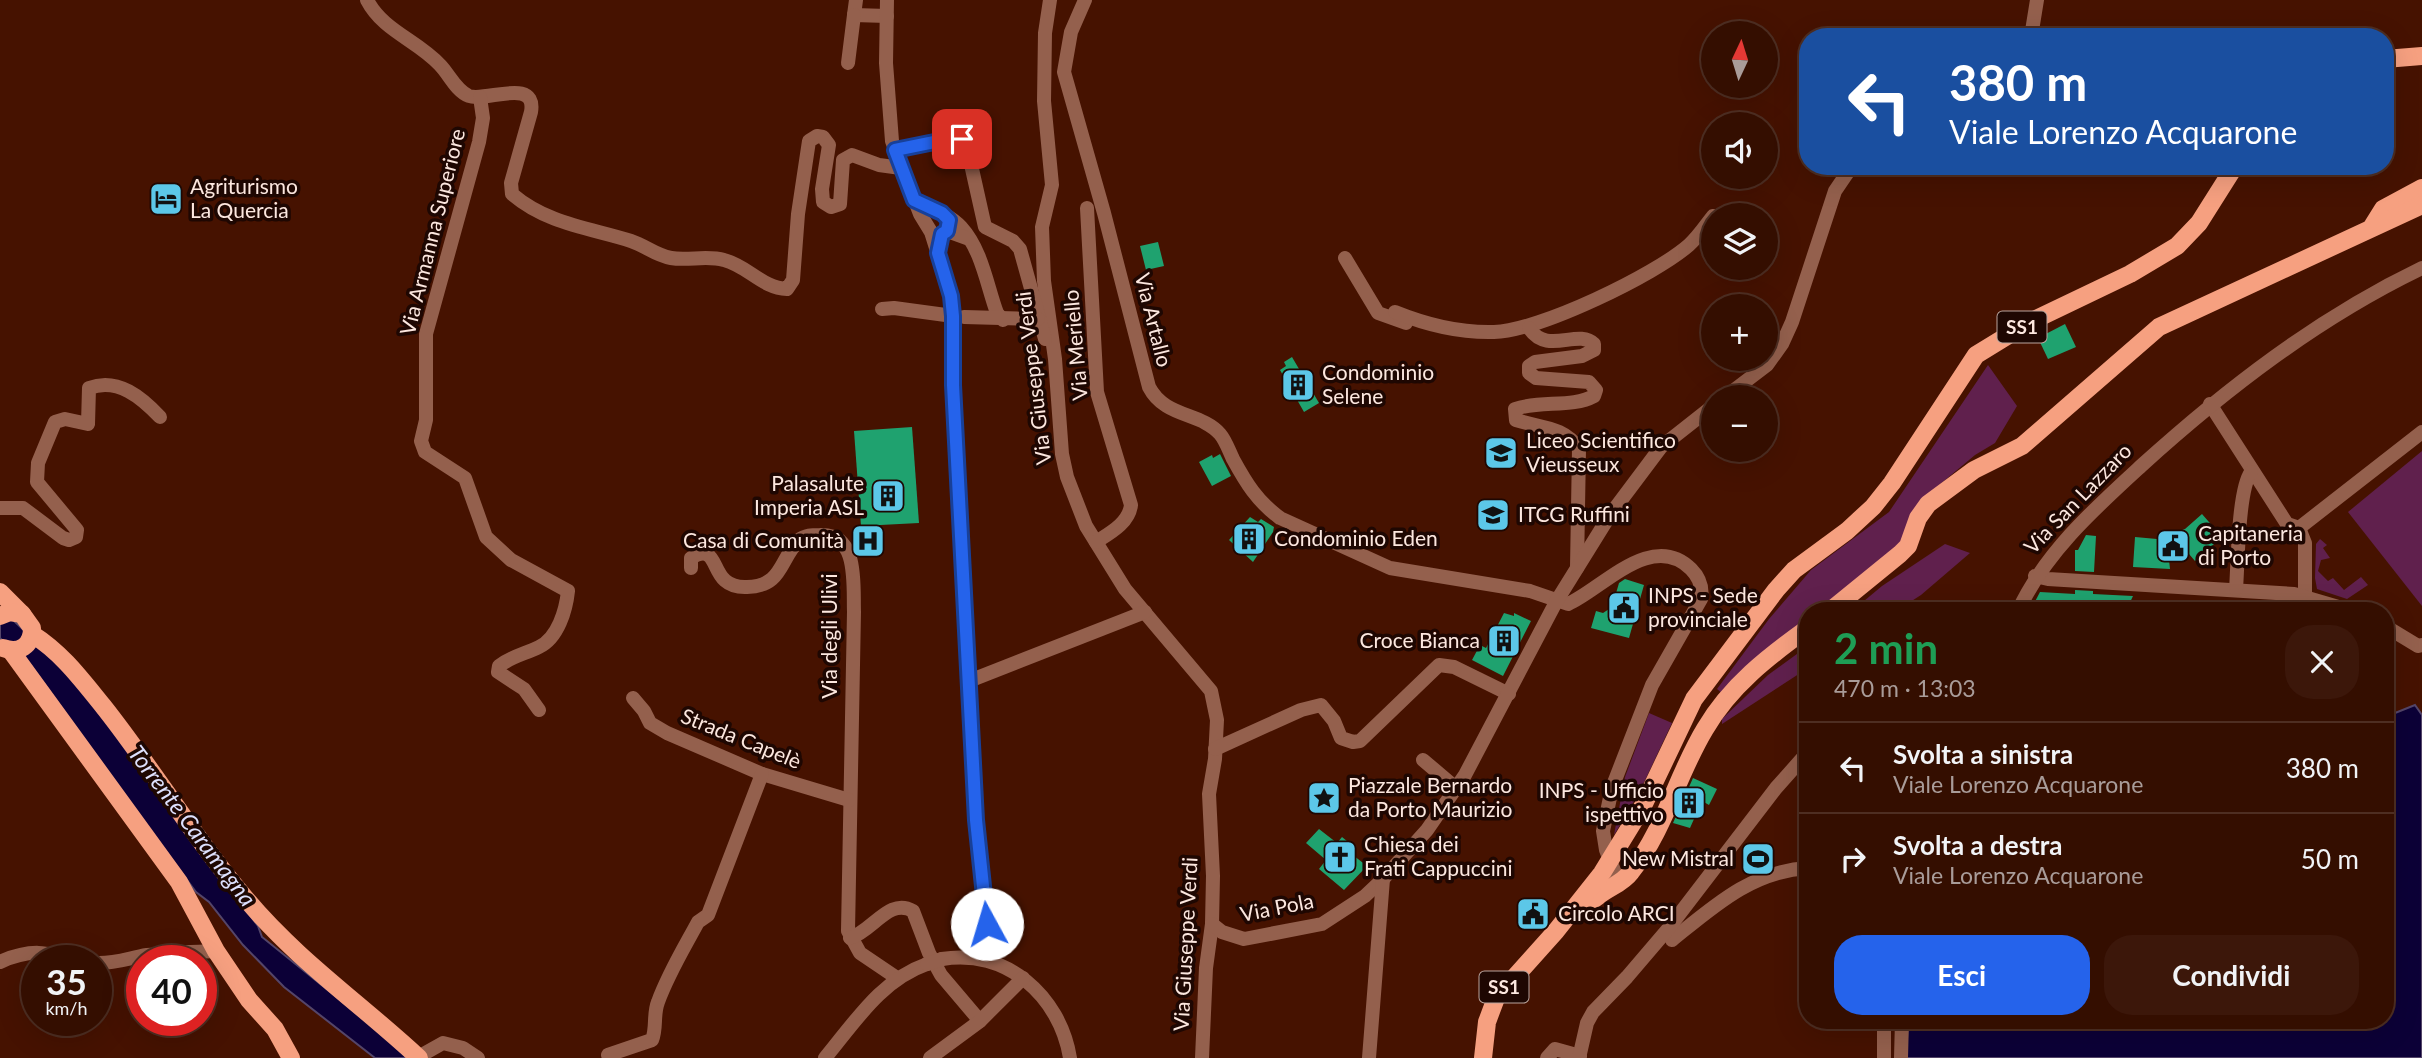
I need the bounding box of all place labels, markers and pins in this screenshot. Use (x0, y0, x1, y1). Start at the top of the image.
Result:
pin (932, 109, 992, 169)
place label: Agriturismo La Quercia (190, 173, 298, 222)
hotel icon: Agriturismo La Quercia (147, 180, 185, 218)
place label: Condominio Selene (1322, 359, 1434, 408)
building icon: Condominio Selene (1279, 366, 1317, 404)
place label: Liceo Scientifico Vieusseux (1526, 427, 1676, 476)
school or university icon: Liceo Scientifico Vieusseux (1482, 434, 1520, 472)
place label: Palasalute Imperia ASL (754, 470, 864, 519)
building icon: Palasalute Imperia ASL (869, 477, 907, 515)
school or university icon: ITCG Ruffini (1474, 496, 1512, 534)
place label: ITCG Ruffini (1518, 501, 1630, 526)
building icon: Condominio Eden (1230, 520, 1268, 558)
place label: Capitaneria di Porto (2198, 520, 2303, 569)
hospital icon: Casa di Comunità (849, 522, 887, 560)
place label: Condominio Eden (1274, 525, 1438, 550)
place label: Casa di Comunità (683, 527, 844, 552)
public building icon: Capitaneria di Porto (2154, 527, 2192, 565)
place label: INPS - Sede provinciale (1648, 582, 1758, 631)
public building icon: INPS - Sede provinciale (1605, 589, 1643, 627)
building icon: Croce Bianca (1485, 622, 1523, 660)
place label: Croce Bianca (1360, 627, 1480, 652)
place label: Piazzale Bernardo da Porto Maurizio (1348, 772, 1512, 821)
place label: INPS - Ufficio ispettivo (1539, 777, 1664, 826)
place icon: Piazzale Bernardo da Porto Maurizio (1305, 779, 1343, 817)
building icon: INPS - Ufficio ispettivo (1670, 784, 1708, 822)
place label: Chiesa dei Frati Cappuccini (1364, 831, 1512, 880)
church icon: Chiesa dei Frati Cappuccini (1321, 838, 1359, 876)
sports icon: New Mistral (1739, 840, 1777, 878)
place label: New Mistral (1622, 845, 1734, 870)
public building icon: Circolo ARCI (1514, 895, 1552, 933)
place label: Circolo ARCI (1558, 900, 1675, 925)

